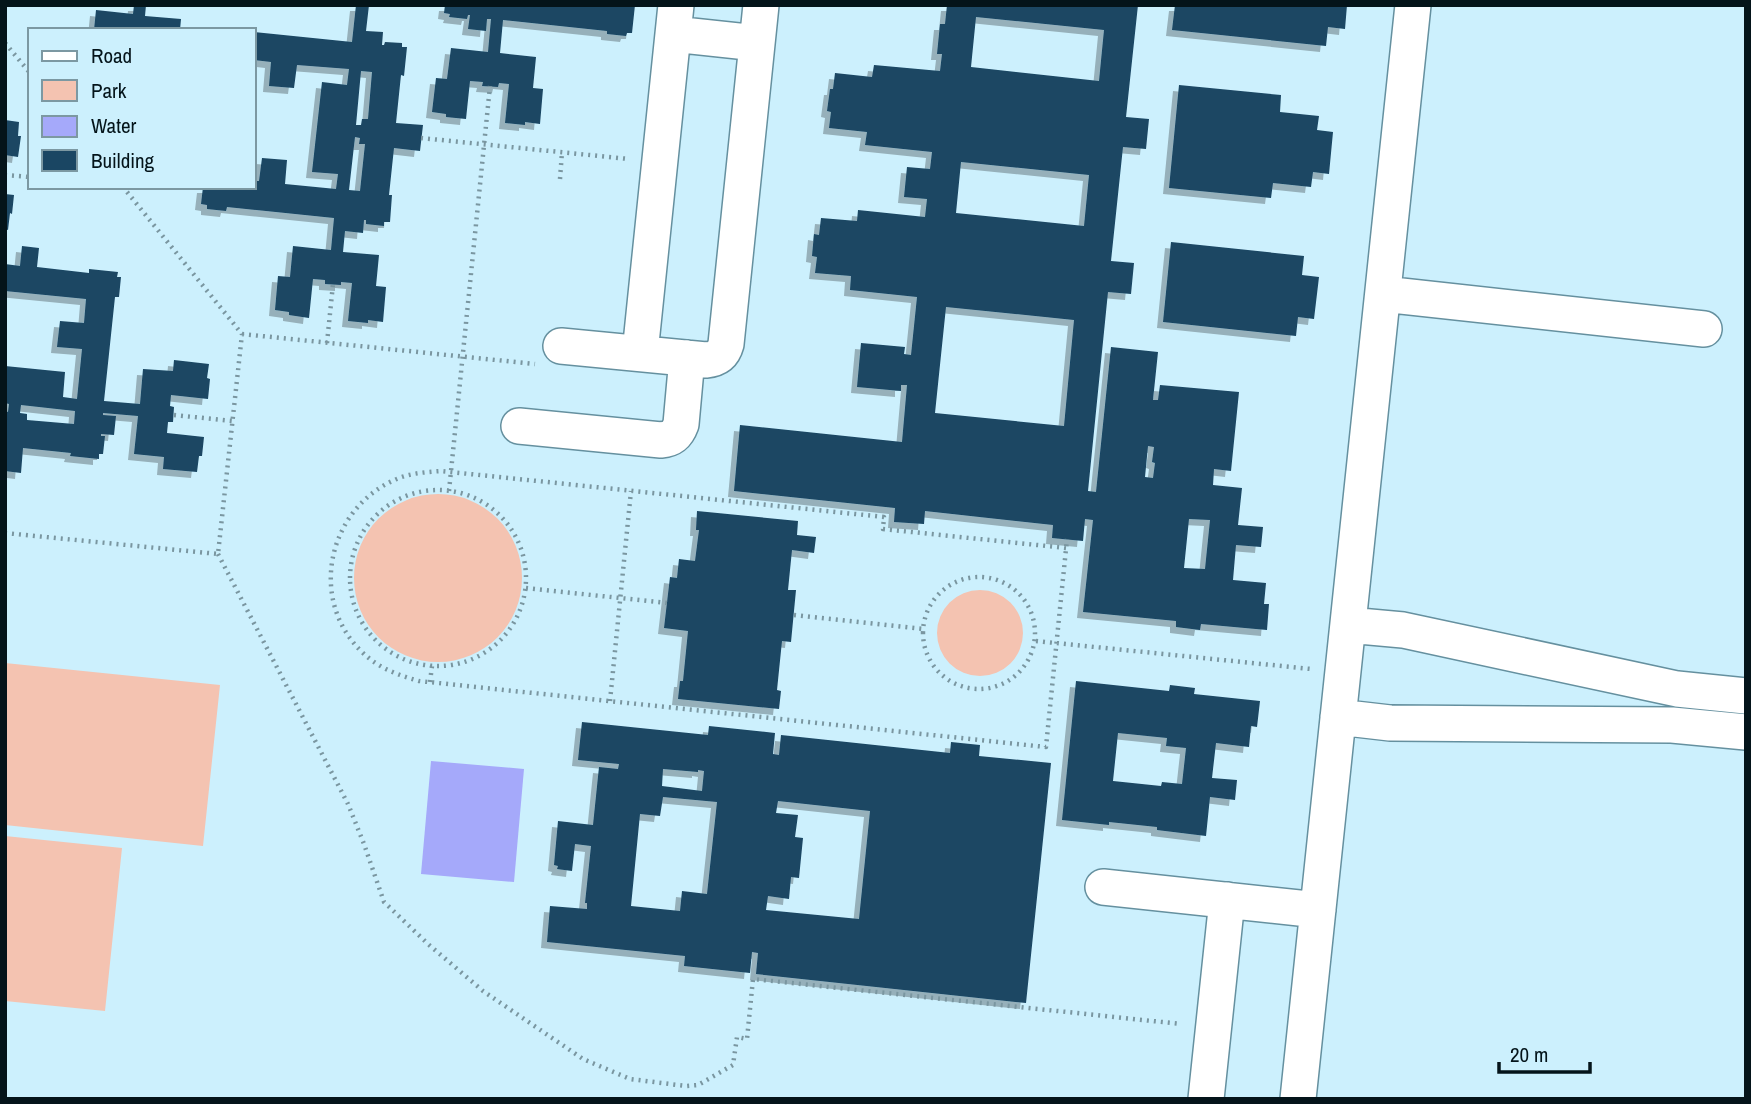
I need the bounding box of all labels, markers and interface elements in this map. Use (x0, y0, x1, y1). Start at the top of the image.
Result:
legend (28, 28, 256, 189)
text: Road (91, 41, 132, 70)
text: Park (91, 76, 127, 105)
text: Water (91, 111, 137, 140)
text: Building (91, 146, 155, 175)
scale bar (1499, 1030, 1590, 1074)
text: 20 m (1510, 1040, 1548, 1069)

